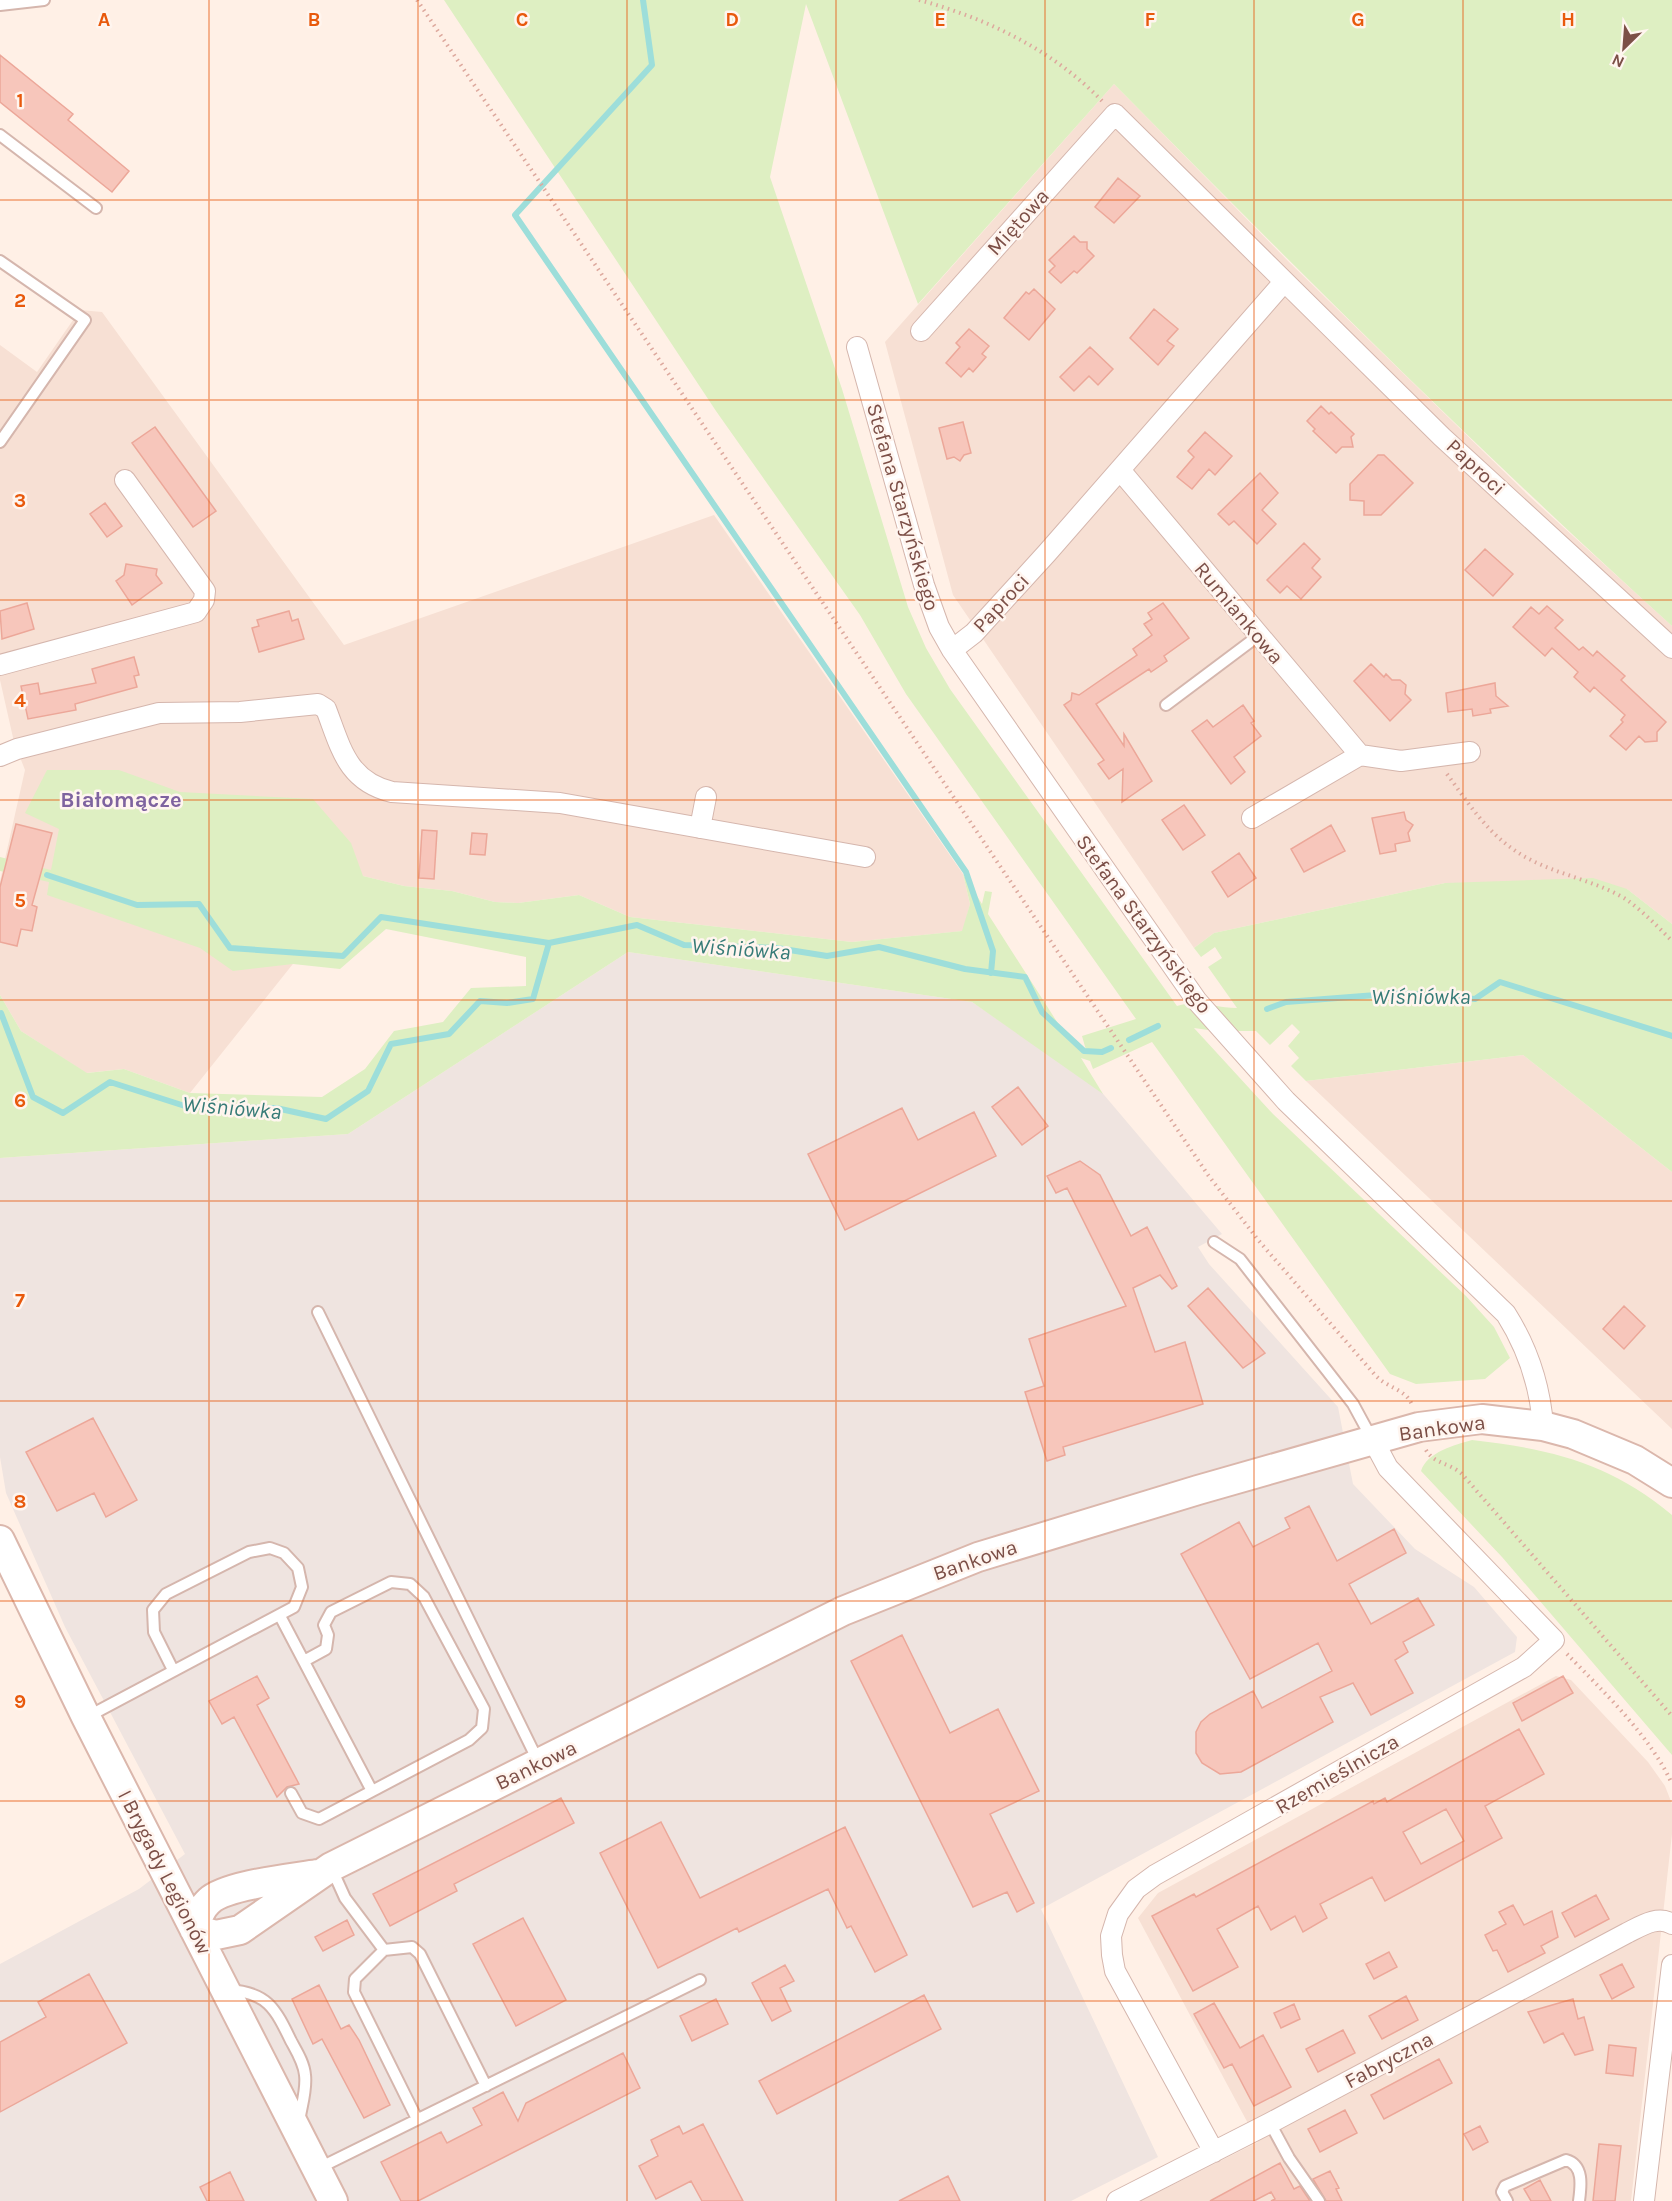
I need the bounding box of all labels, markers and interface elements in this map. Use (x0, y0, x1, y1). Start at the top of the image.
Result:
text: A (98, 8, 111, 31)
text: B (308, 8, 320, 31)
text: C (516, 8, 528, 31)
text: D (725, 8, 739, 31)
text: E (934, 8, 946, 31)
text: F (1145, 8, 1156, 31)
text: G (1351, 8, 1365, 31)
text: H (1561, 8, 1575, 31)
north arrow (1594, 18, 1654, 78)
text: N (1609, 50, 1627, 72)
text: 1 (16, 89, 24, 112)
street label: Miętowa (982, 184, 1054, 260)
text: 2 (14, 289, 26, 312)
street label: Stefana Starzyńskiego (862, 400, 944, 614)
street label: Paproci (1442, 434, 1510, 500)
text: 3 (14, 489, 26, 512)
street label: Rumiankowa (1189, 557, 1289, 669)
street label: Paproci (968, 569, 1034, 637)
text: 4 (14, 689, 26, 712)
district label: Białomącze (60, 787, 182, 813)
street label: Stefana Starzyńskiego (1071, 830, 1217, 1018)
text: 5 (14, 889, 26, 912)
water label: Wiśniówka (690, 933, 791, 965)
water label: Wiśniówka (1371, 984, 1471, 1010)
text: 6 (14, 1089, 26, 1112)
water label: Wiśniówka (181, 1091, 283, 1125)
text: 7 (15, 1289, 25, 1312)
street label: Bankowa (1397, 1410, 1487, 1446)
text: 8 (14, 1490, 26, 1513)
street label: Bankowa (930, 1534, 1020, 1586)
text: 9 (14, 1690, 26, 1713)
street label: Rzemieślnicza (1271, 1729, 1403, 1819)
street label: Bankowa (491, 1735, 581, 1795)
street label: I Brygady Legionów (113, 1786, 217, 1958)
street label: Fabryczna (1341, 2027, 1437, 2093)

